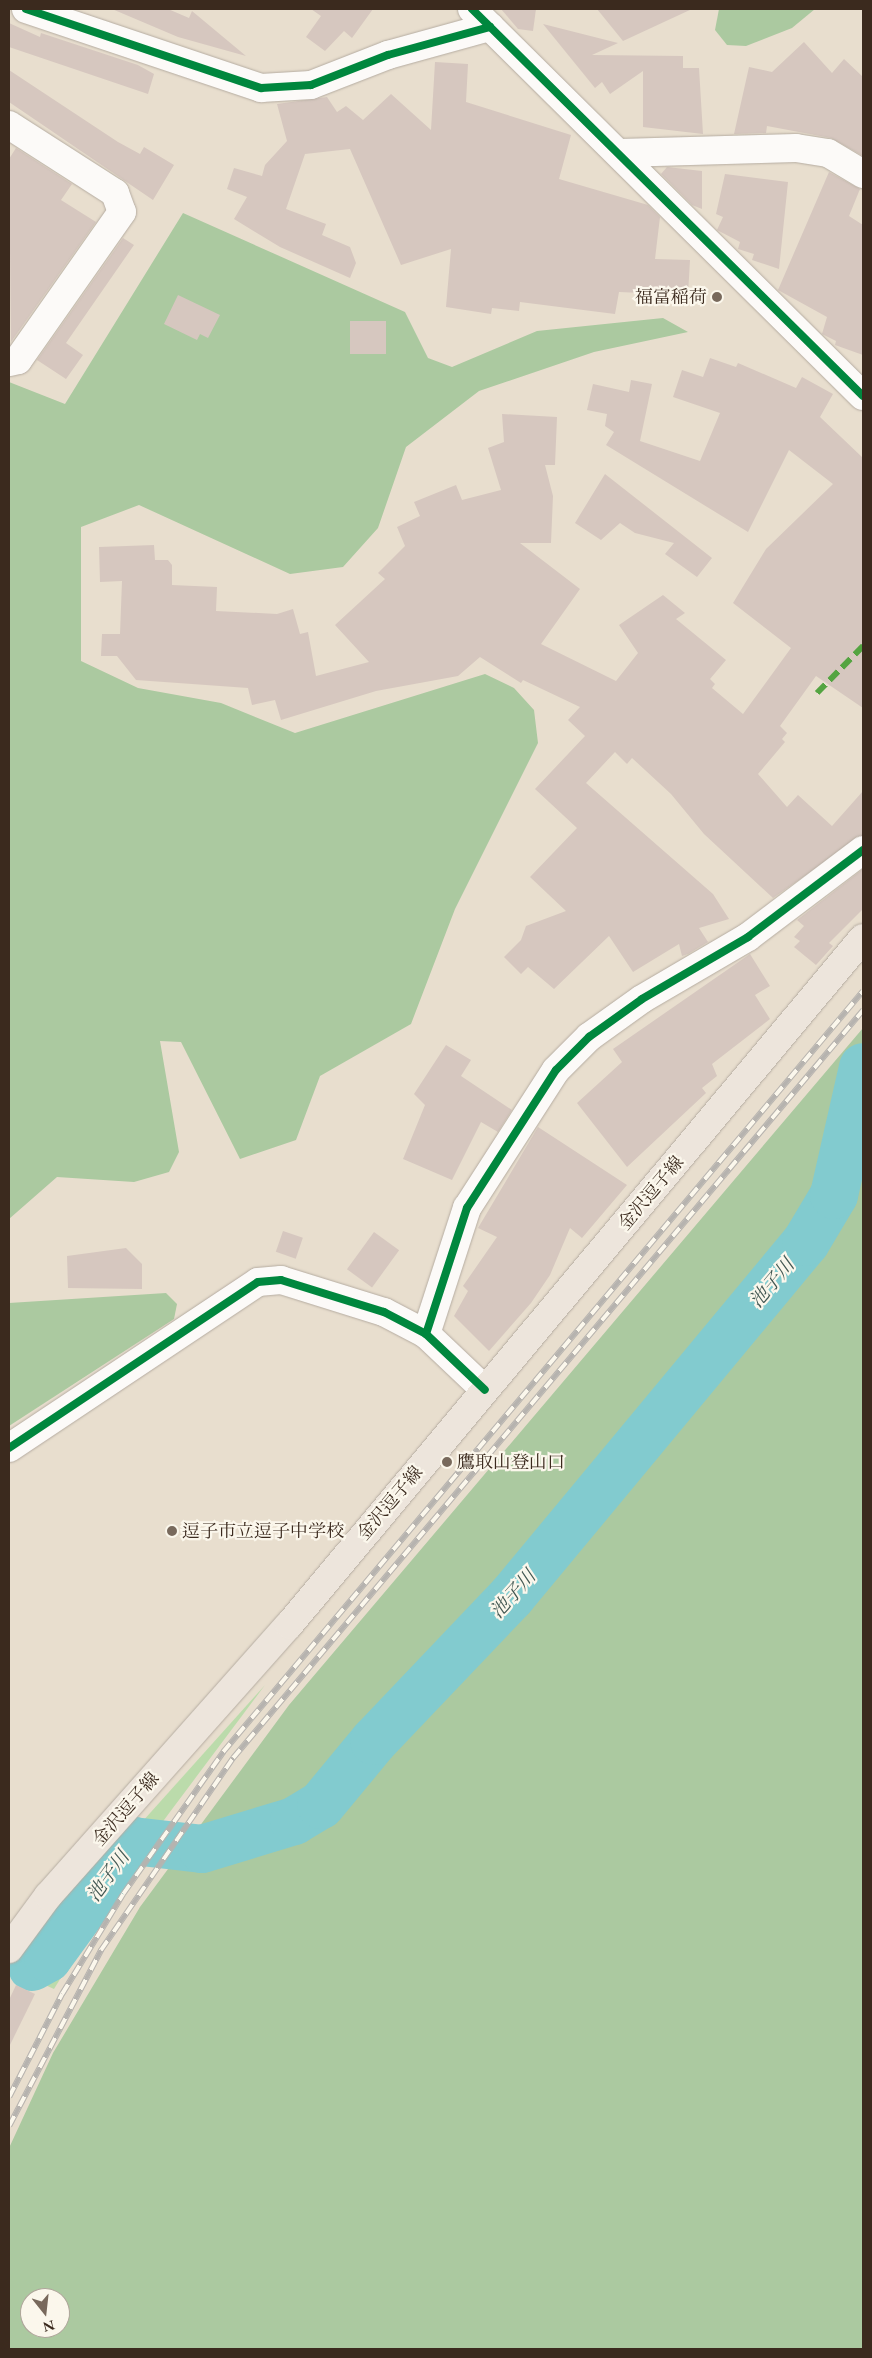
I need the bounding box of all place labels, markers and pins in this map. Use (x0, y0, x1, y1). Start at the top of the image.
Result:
place label: 福富稲荷 (635, 286, 707, 308)
marker: 福富稲荷 (711, 291, 723, 303)
place label: 鷹取山登山口 (457, 1451, 565, 1473)
marker: 鷹取山登山口 (441, 1456, 453, 1468)
place label: 逗子市立逗子中学校 (182, 1520, 344, 1542)
marker: 逗子市立逗子中学校 (166, 1525, 178, 1537)

